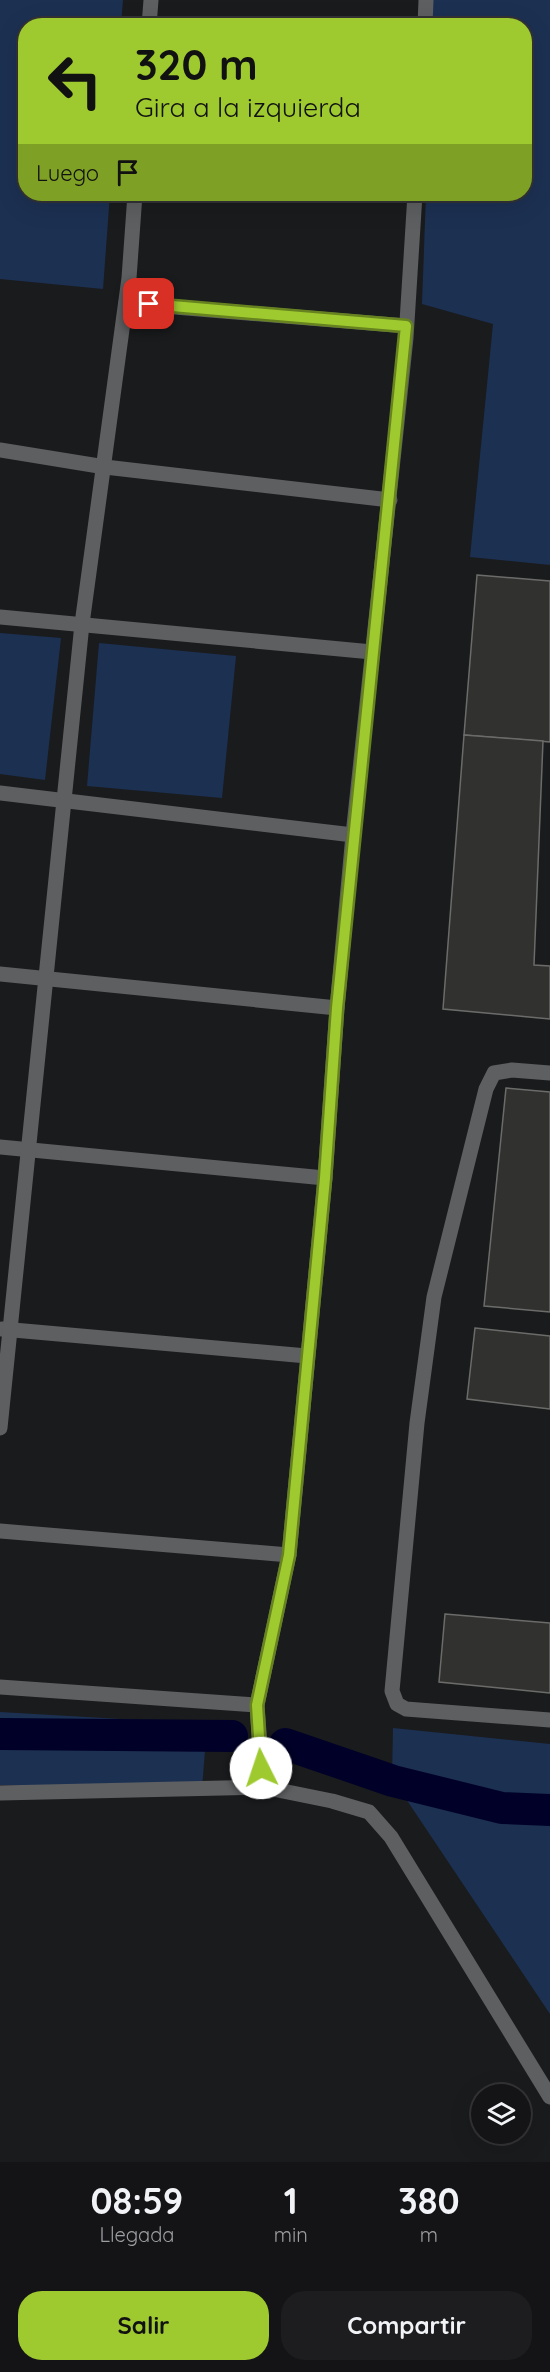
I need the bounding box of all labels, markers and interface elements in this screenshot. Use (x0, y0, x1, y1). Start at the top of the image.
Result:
text: 320 m (135, 38, 258, 91)
icon: left (36, 42, 114, 120)
text: Gira a la izquierda (135, 90, 361, 124)
icon: arrive (111, 156, 144, 189)
text: Luego (36, 159, 99, 187)
pin (123, 278, 174, 329)
icon: arrive (132, 287, 165, 320)
position arrow (229, 1736, 293, 1800)
map controls (471, 2084, 531, 2144)
button: layers (471, 2084, 531, 2144)
text: 08:59 (90, 2178, 183, 2223)
text: 1 (284, 2178, 298, 2223)
text: 380 (398, 2178, 460, 2223)
text: Llegada (99, 2222, 174, 2247)
text: min (274, 2222, 308, 2247)
text: m (420, 2222, 438, 2247)
button: Salir (18, 2291, 269, 2360)
button: Compartir (281, 2291, 532, 2360)

